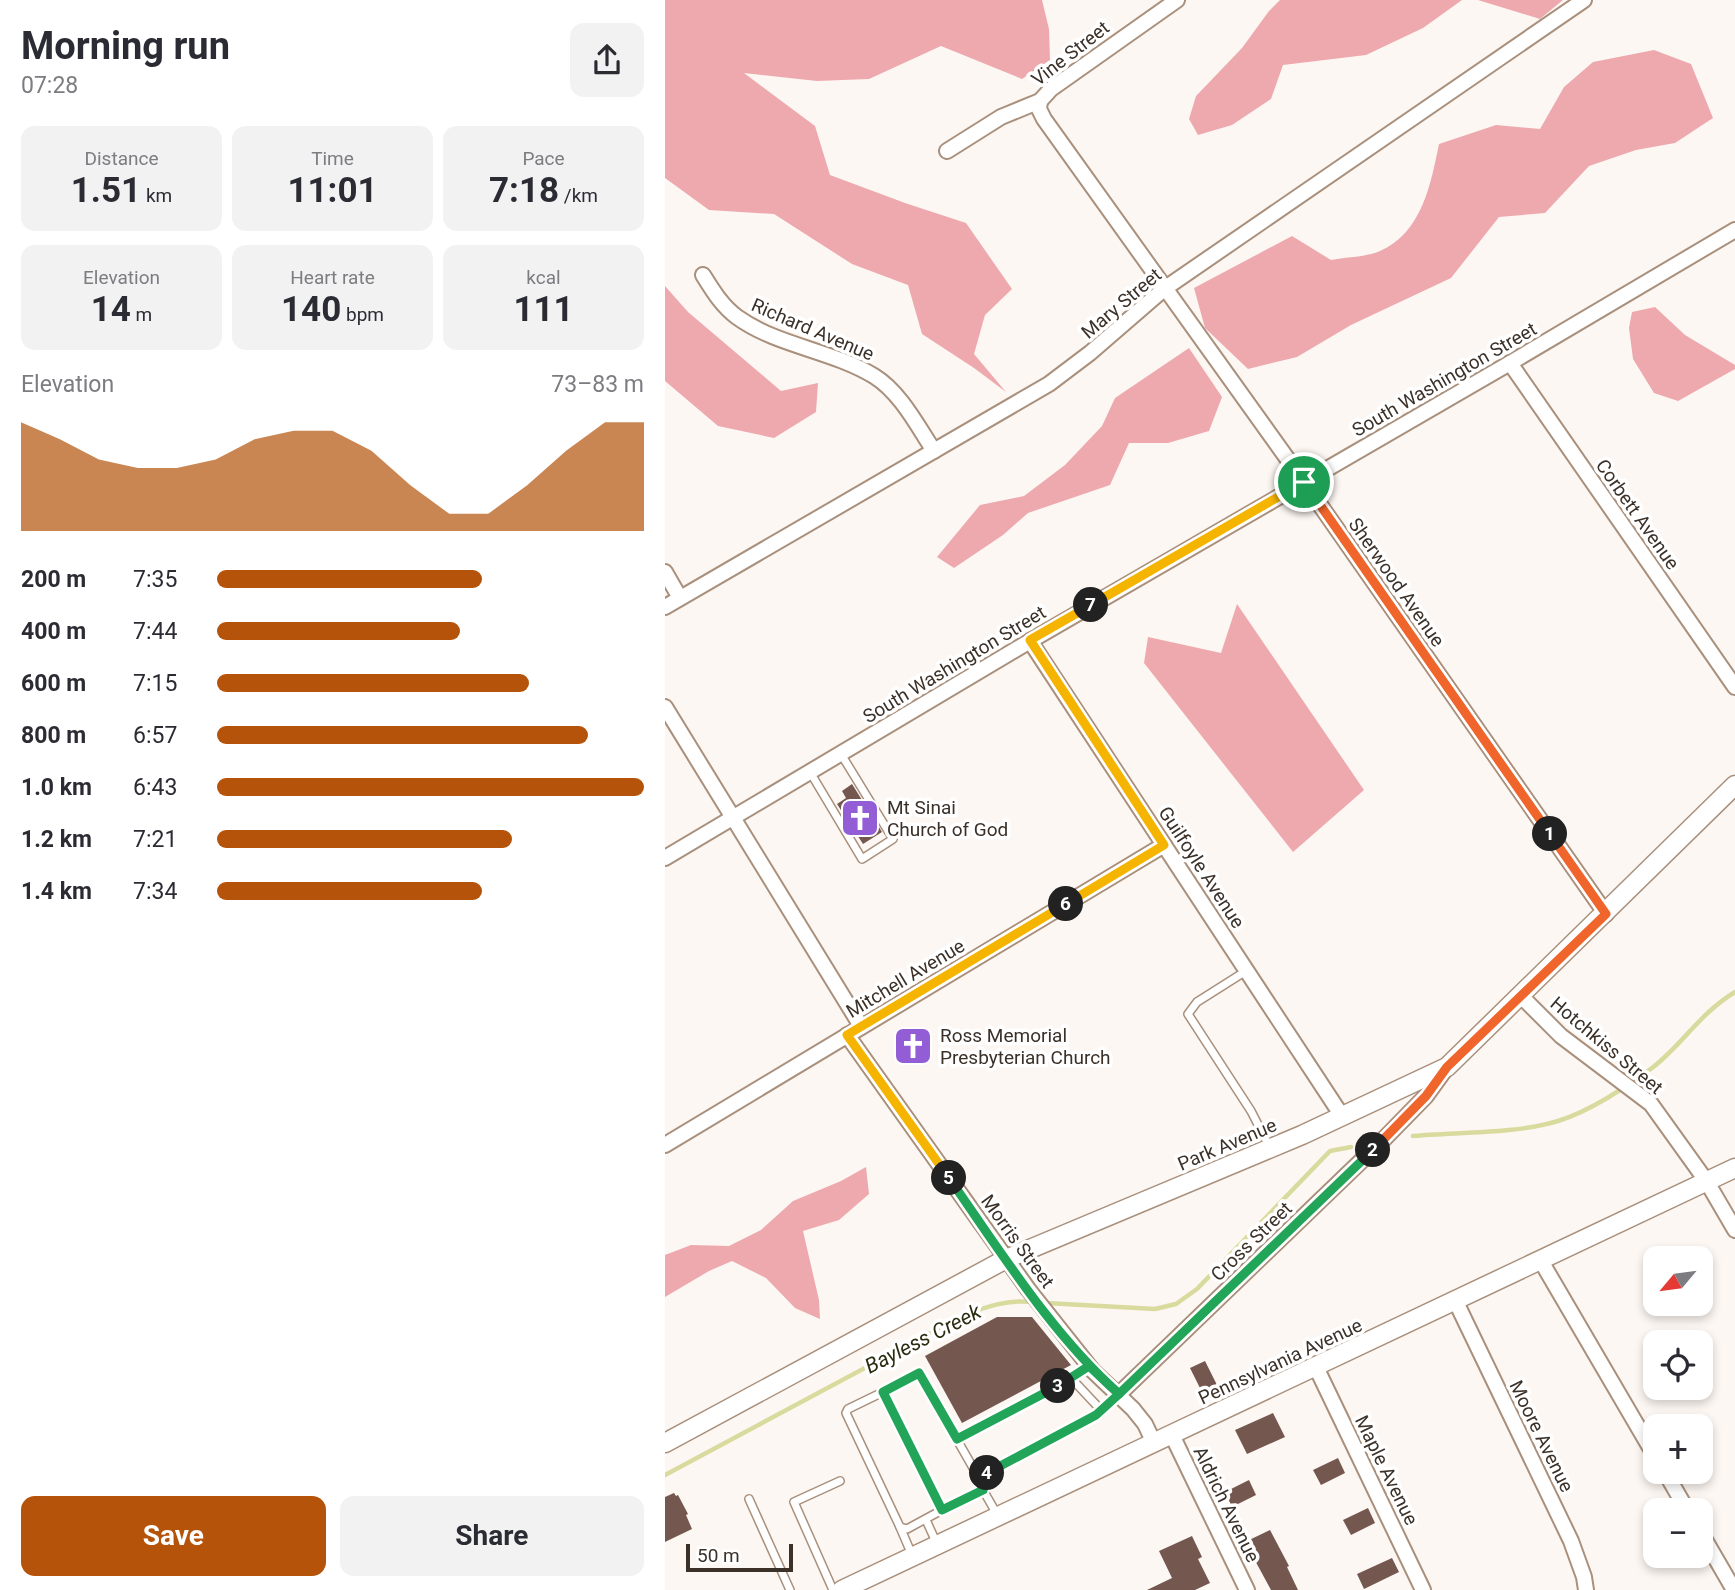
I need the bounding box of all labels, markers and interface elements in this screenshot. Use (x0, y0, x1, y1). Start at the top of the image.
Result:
street label: Vine Street (1027, 16, 1114, 91)
button: share (570, 23, 644, 97)
text: Morning run (21, 24, 230, 68)
text: 07:28 (21, 72, 78, 99)
text: Distance (85, 147, 158, 170)
text: Time (311, 147, 354, 170)
text: Pace (522, 147, 565, 170)
text: 1.51 (71, 170, 141, 211)
text: 11:01 (287, 170, 378, 211)
text: 7:18 (489, 170, 559, 211)
text: km (141, 184, 172, 207)
text: /km (559, 184, 598, 207)
street label: Mary Street (1077, 263, 1166, 343)
text: Elevation (83, 266, 160, 289)
text: Heart rate (290, 266, 375, 289)
text: kcal (526, 266, 561, 289)
text: 14 (91, 289, 131, 330)
text: 140 (281, 289, 341, 330)
text: 111 (513, 289, 574, 330)
street label: Richard Avenue (748, 293, 878, 366)
text: m (131, 303, 152, 326)
text: bpm (341, 303, 384, 326)
street label: South Washington Street (1348, 317, 1541, 442)
text: Elevation (21, 371, 114, 398)
text: 73–83 m (551, 371, 644, 398)
pin (1274, 452, 1334, 512)
street label: Corbett Avenue (1591, 455, 1684, 574)
icon: arrive (1285, 463, 1323, 501)
street label: Sherwood Avenue (1344, 513, 1450, 651)
text: 200 m (21, 566, 86, 593)
text: 7:35 (133, 566, 177, 593)
pin: 7 (1073, 588, 1109, 622)
text: 7 (1085, 593, 1096, 616)
street label: South Washington Street (859, 601, 1050, 728)
text: 400 m (21, 618, 86, 645)
text: 7:44 (133, 618, 177, 645)
text: 600 m (21, 670, 86, 697)
text: 7:15 (133, 670, 177, 697)
text: 800 m (21, 722, 86, 749)
text: 6:57 (133, 722, 177, 749)
text: 1.0 km (21, 774, 92, 801)
text: 6:43 (133, 774, 177, 801)
place label: Mt Sinai Church of God (887, 796, 1008, 841)
church icon: Mt Sinai Church of God (839, 797, 881, 839)
street label: Guilfoyle Avenue (1154, 802, 1249, 932)
pin: 1 (1533, 816, 1568, 852)
text: 1 (1544, 822, 1555, 845)
text: 1.2 km (21, 826, 92, 853)
text: 7:21 (133, 826, 177, 853)
text: 1.4 km (21, 878, 92, 905)
text: 7:34 (133, 878, 177, 905)
pin: 6 (1049, 886, 1083, 922)
text: 6 (1060, 892, 1071, 915)
street label: Mitchell Avenue (842, 934, 969, 1023)
street label: Hotchkiss Street (1546, 992, 1668, 1099)
place label: Ross Memorial Presbyterian Church (940, 1024, 1111, 1069)
church icon: Ross Memorial Presbyterian Church (892, 1025, 934, 1067)
street label: Park Avenue (1174, 1113, 1280, 1176)
pin: 2 (1355, 1132, 1391, 1168)
text: 2 (1367, 1138, 1378, 1161)
pin: 5 (931, 1160, 967, 1196)
text: 5 (943, 1166, 954, 1189)
street label: Morris Street (976, 1190, 1059, 1292)
street label: Cross Street (1206, 1197, 1297, 1286)
north arrow (1643, 1246, 1713, 1316)
map controls (1643, 1246, 1713, 1568)
water label: Bayless Creek (861, 1299, 986, 1379)
street label: Pennsylvania Avenue (1195, 1313, 1366, 1409)
button: locate (1643, 1330, 1713, 1400)
pin: 3 (1041, 1368, 1075, 1404)
text: 3 (1052, 1374, 1063, 1397)
street label: Moore Avenue (1505, 1377, 1579, 1496)
street label: Maple Avenue (1350, 1412, 1423, 1529)
button: + (1643, 1414, 1713, 1484)
street label: Aldrich Avenue (1189, 1443, 1265, 1566)
pin: 4 (969, 1456, 1005, 1490)
text: 4 (981, 1461, 992, 1484)
button: Save (21, 1496, 326, 1576)
button: Share (340, 1496, 644, 1576)
button: − (1643, 1498, 1713, 1568)
scale bar (686, 1541, 793, 1573)
text: 50 m (697, 1544, 740, 1567)

